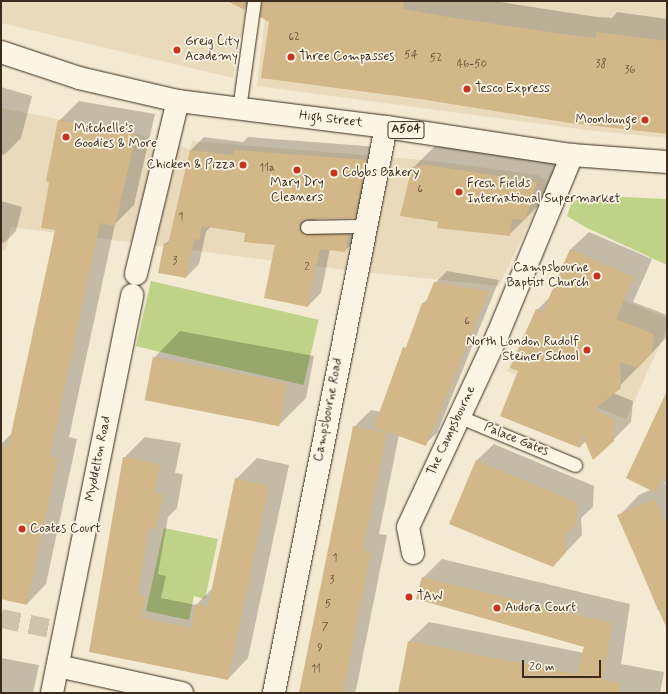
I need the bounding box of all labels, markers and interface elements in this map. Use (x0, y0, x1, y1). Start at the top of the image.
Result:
house number: 62 (288, 30, 300, 44)
place label: Greig City Academy (185, 35, 240, 66)
marker: Greig City Academy (172, 45, 182, 55)
house number: 54 (404, 48, 418, 62)
place label: Three Compasses (299, 49, 394, 65)
house number: 52 (430, 51, 442, 65)
marker: Three Compasses (286, 52, 296, 62)
house number: 46-50 (457, 57, 487, 71)
house number: 38 (596, 57, 606, 71)
house number: 36 (624, 63, 636, 77)
place label: Tesco Express (475, 81, 550, 97)
marker: Tesco Express (462, 84, 472, 94)
street label: High Street (298, 108, 364, 132)
place label: Moonlounge (576, 112, 637, 128)
marker: Moonlounge (640, 115, 650, 125)
road number: A504 (387, 120, 425, 140)
place label: Mitchelle’s Goodies & More (74, 122, 157, 153)
marker: Mitchelle’s Goodies & More (61, 132, 71, 142)
place label: Chicken & Pizza (147, 157, 235, 173)
marker: Chicken & Pizza (238, 160, 248, 170)
house number: 11a (259, 161, 275, 175)
marker: Mary Dry Cleaners (292, 165, 302, 175)
place label: Cobbs Bakery (342, 165, 421, 181)
marker: Cobbs Bakery (329, 168, 339, 178)
place label: Mary Dry Cleaners (270, 176, 324, 207)
place label: Fresh Fields International Supermarket (467, 177, 618, 208)
house number: 6 (417, 182, 423, 196)
marker: Fresh Fields International Supermarket (454, 187, 464, 197)
house number: 1 (179, 210, 183, 224)
house number: 3 (173, 254, 177, 268)
house number: 2 (304, 260, 310, 274)
place label: Campsbourne Baptist Church (506, 261, 589, 292)
marker: Campsbourne Baptist Church (592, 271, 602, 281)
house number: 6 (464, 314, 470, 328)
place label: North London Rudolf Steiner School (469, 335, 579, 366)
marker: North London Rudolf Steiner School (582, 345, 592, 355)
street label: Campsbourne Road (311, 357, 347, 463)
street label: The Campsbourne (424, 383, 480, 479)
street label: Myddelton Road (83, 415, 115, 503)
street label: Palace Gates (481, 420, 551, 460)
place label: Coates Court (30, 521, 101, 537)
marker: Coates Court (17, 524, 27, 534)
house number: 1 (333, 551, 337, 565)
house number: 3 (330, 573, 334, 587)
place label: TAW (417, 589, 443, 605)
marker: TAW (404, 592, 414, 602)
house number: 5 (325, 597, 331, 611)
place label: Audora Court (505, 600, 576, 616)
marker: Audora Court (492, 603, 502, 613)
house number: 7 (322, 620, 328, 634)
house number: 9 (317, 641, 323, 655)
scale bar (524, 652, 603, 678)
text: 20 m (529, 659, 555, 675)
house number: 11 (311, 662, 321, 676)

